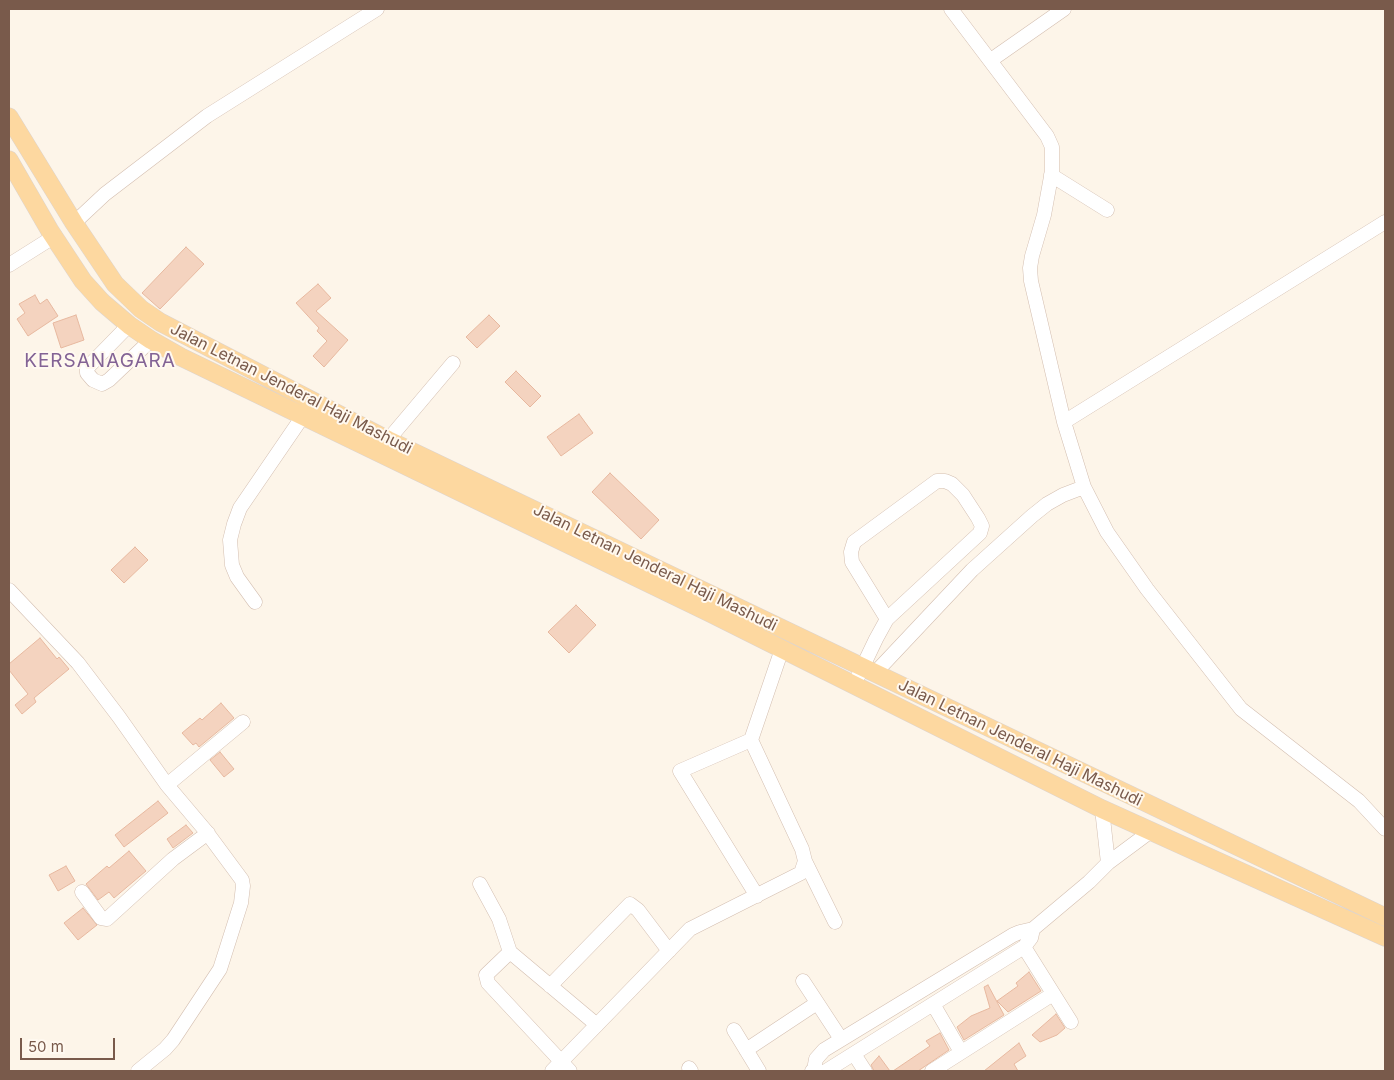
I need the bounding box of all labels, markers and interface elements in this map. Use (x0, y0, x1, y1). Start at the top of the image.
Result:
street label: Jalan Letnan Jenderal Haji Mashudi (167, 319, 415, 459)
district label: KERSANAGARA (23, 350, 177, 372)
street label: Jalan Letnan Jenderal Haji Mashudi (530, 500, 780, 636)
street label: Jalan Letnan Jenderal Haji Mashudi (895, 675, 1145, 811)
scale bar (22, 1028, 118, 1060)
text: 50 m (28, 1037, 64, 1056)

